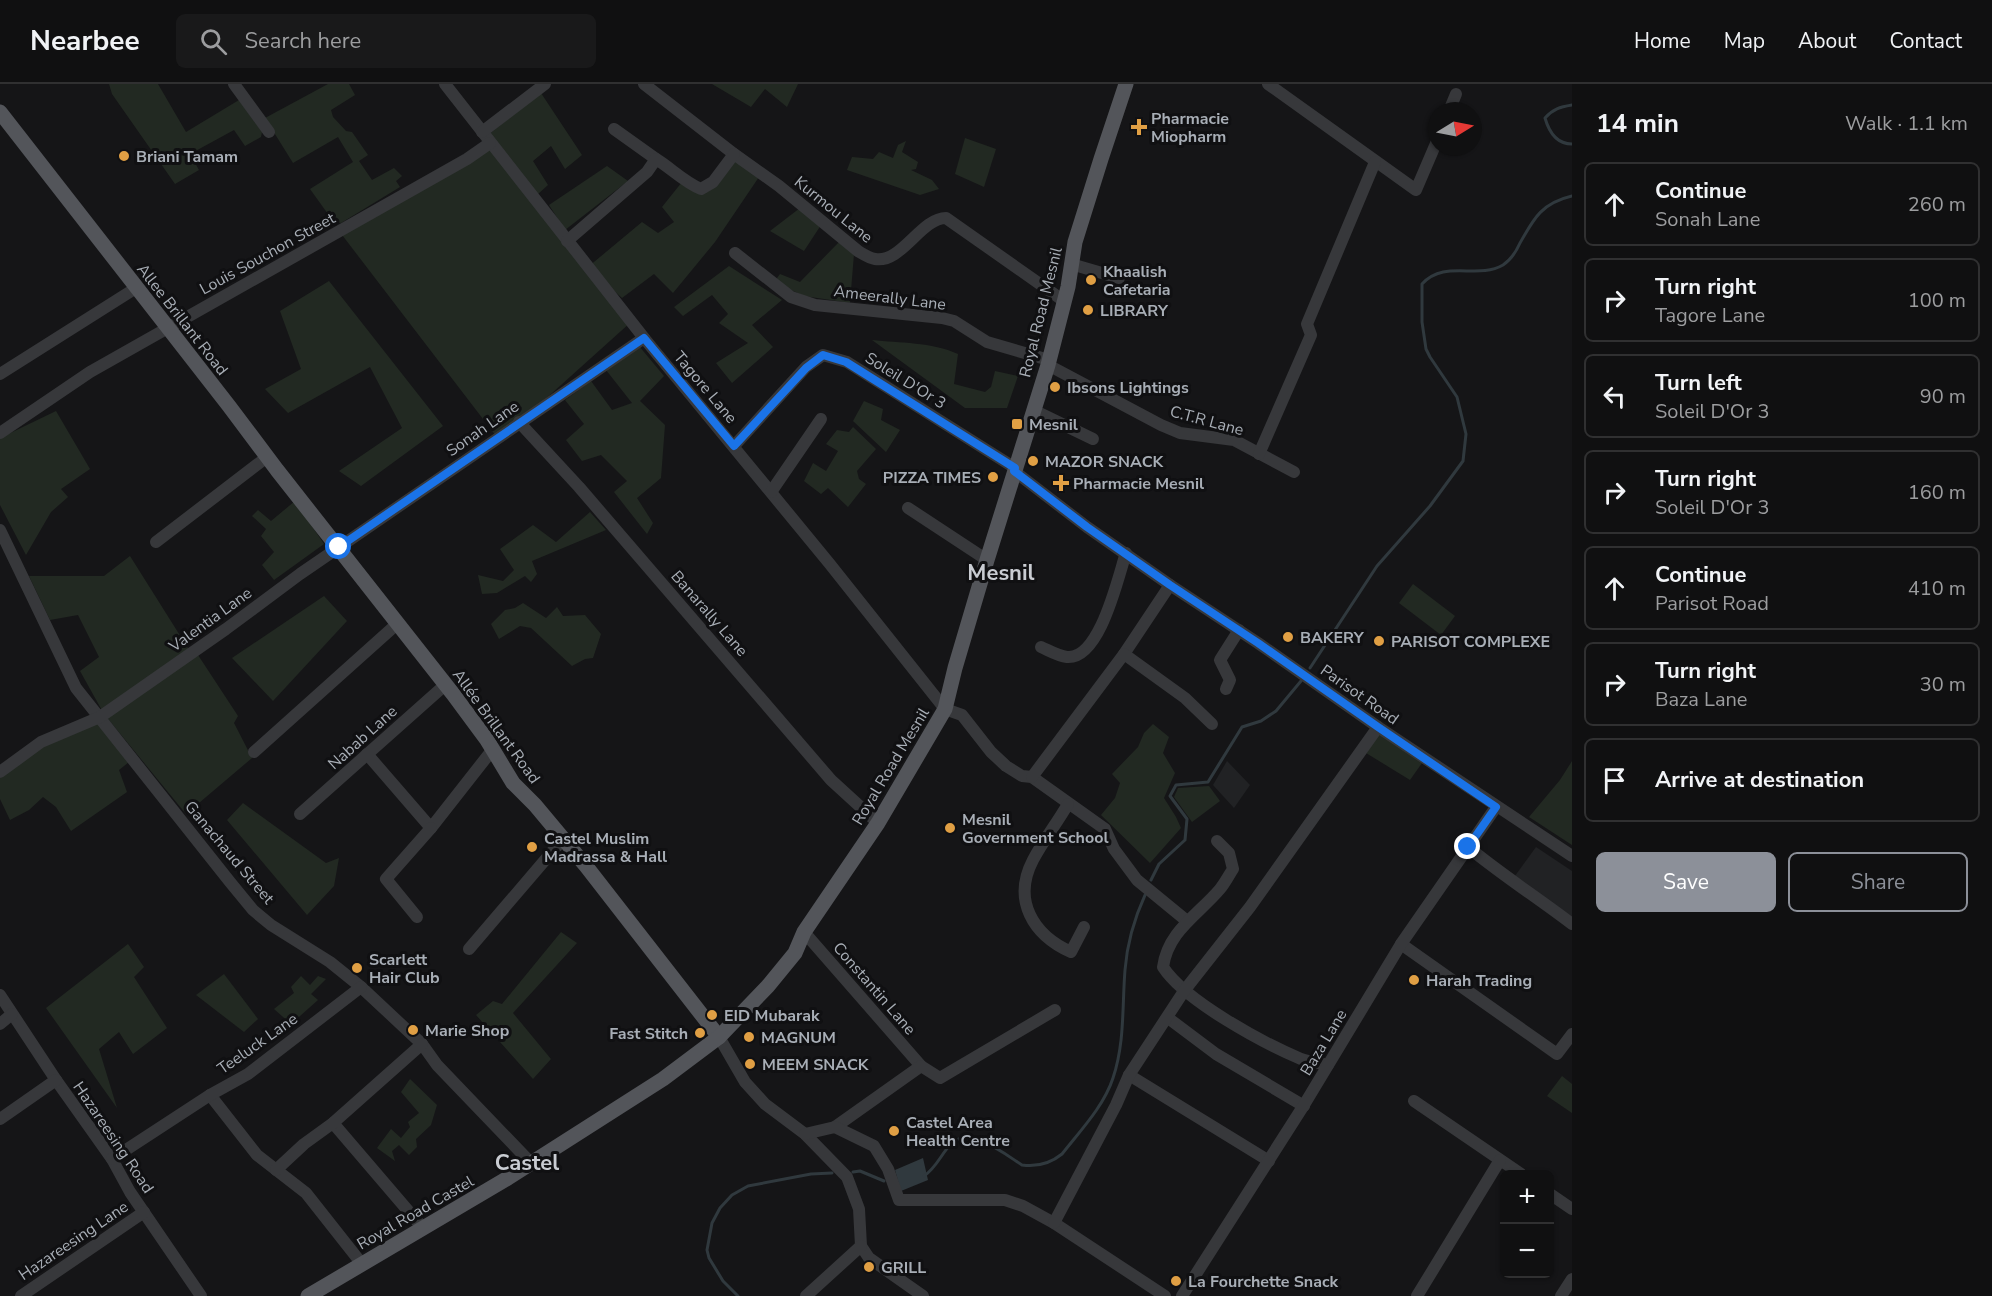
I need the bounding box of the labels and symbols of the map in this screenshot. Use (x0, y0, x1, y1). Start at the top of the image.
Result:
north arrow (1428, 102, 1482, 156)
place label: Pharmacie Miopharm (1151, 108, 1229, 148)
marker: Pharmacie Miopharm (1132, 120, 1146, 134)
place label: Briani Tamam (136, 146, 238, 168)
marker: Briani Tamam (117, 149, 131, 163)
street label: Kurmou Lane (790, 171, 877, 248)
street label: Louis Souchon Street (196, 207, 340, 300)
street label: Royal Road Mesnil (1014, 245, 1068, 380)
street label: Allee Brillant Road (132, 259, 233, 380)
place label: Khaalish Cafetaria (1103, 261, 1171, 301)
marker: Khaalish Cafetaria (1084, 273, 1098, 287)
street label: Ameerally Lane (833, 280, 947, 316)
place label: LIBRARY (1100, 300, 1169, 322)
marker: LIBRARY (1081, 303, 1095, 317)
street label: Tagore Lane (668, 347, 742, 428)
street label: Soleil D'Or 3 (861, 347, 950, 414)
place label: Ibsons Lightings (1067, 377, 1189, 399)
marker: Ibsons Lightings (1048, 380, 1062, 394)
street label: Sonah Lane (442, 396, 523, 462)
street label: C.T.R Lane (1167, 401, 1246, 441)
place label: Mesnil (1029, 414, 1078, 436)
marker: Mesnil (1010, 417, 1024, 431)
place label: MAZOR SNACK (1045, 451, 1165, 473)
marker: MAZOR SNACK (1026, 454, 1040, 468)
place label: PIZZA TIMES (883, 467, 981, 489)
marker: PIZZA TIMES (986, 470, 1000, 484)
place label: Pharmacie Mesnil (1073, 473, 1204, 495)
marker: Pharmacie Mesnil (1054, 476, 1068, 490)
route start (325, 533, 351, 559)
district label: Mesnil (967, 558, 1035, 588)
street label: Banarally Lane (666, 566, 753, 661)
street label: Valentia Lane (164, 582, 256, 658)
place label: BAKERY (1300, 627, 1365, 649)
marker: BAKERY (1281, 630, 1295, 644)
place label: PARISOT COMPLEXE (1391, 631, 1550, 653)
marker: PARISOT COMPLEXE (1372, 634, 1386, 648)
street label: Parisot Road (1316, 660, 1403, 730)
street label: Allée Brillant Road (447, 665, 545, 788)
street label: Nabab Lane (323, 701, 402, 775)
street label: Royal Road Mesnil (847, 703, 935, 829)
street label: Ganachaud Street (179, 796, 279, 909)
place label: Mesnil Government School (962, 809, 1108, 849)
marker: Mesnil Government School (943, 821, 957, 835)
place label: Castel Muslim Madrassa & Hall (544, 828, 667, 868)
route end (1454, 833, 1480, 859)
marker: Castel Muslim Madrassa & Hall (525, 840, 539, 854)
street label: Constantin Lane (828, 938, 921, 1040)
place label: Scarlett Hair Club (369, 949, 440, 989)
marker: Scarlett Hair Club (350, 961, 364, 975)
place label: Harah Trading (1426, 970, 1532, 992)
marker: Harah Trading (1407, 973, 1421, 987)
place label: EID Mubarak (724, 1005, 820, 1027)
street label: Baza Lane (1295, 1005, 1352, 1080)
street label: Teeluck Lane (213, 1008, 302, 1080)
marker: EID Mubarak (705, 1008, 719, 1022)
place label: Marie Shop (425, 1020, 509, 1042)
marker: Marie Shop (406, 1023, 420, 1037)
place label: Fast Stitch (609, 1023, 688, 1045)
marker: Fast Stitch (693, 1026, 707, 1040)
place label: MAGNUM (761, 1027, 836, 1049)
marker: MAGNUM (742, 1030, 756, 1044)
place label: MEEM SNACK (762, 1054, 870, 1076)
marker: MEEM SNACK (743, 1057, 757, 1071)
street label: Hazareesing Road (68, 1077, 159, 1198)
place label: Castel Area Health Centre (906, 1112, 1010, 1152)
marker: Castel Area Health Centre (887, 1124, 901, 1138)
district label: Castel (495, 1148, 559, 1178)
street label: Royal Road Castel (353, 1170, 478, 1255)
street label: Hazareesing Lane (14, 1196, 133, 1286)
place label: GRILL (881, 1257, 926, 1279)
marker: GRILL (862, 1260, 876, 1274)
place label: La Fourchette Snack (1188, 1271, 1338, 1293)
marker: La Fourchette Snack (1169, 1274, 1183, 1288)

